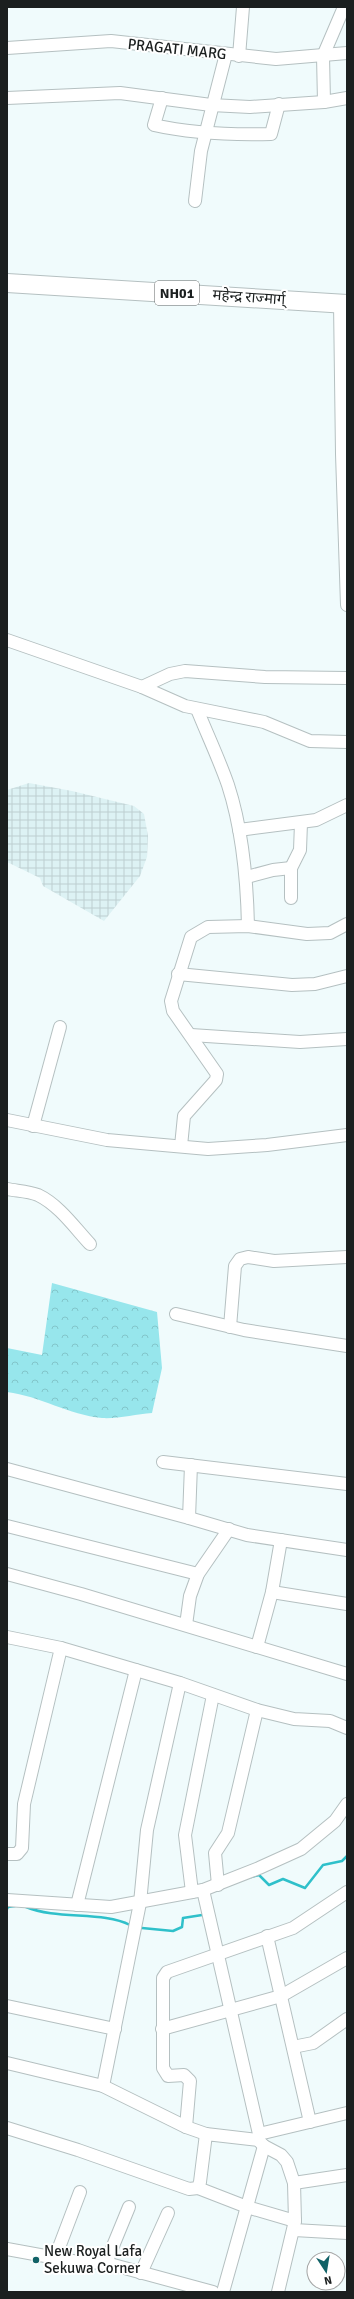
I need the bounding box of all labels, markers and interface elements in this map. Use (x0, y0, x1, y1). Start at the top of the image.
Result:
street label: PRAGATI MARG (127, 35, 227, 63)
road number: NH01 (155, 281, 199, 305)
street label: महेन्द्र राज्मार्ग् (212, 285, 288, 310)
place label: New Royal Lafa Sekuwa Corner (44, 2242, 142, 2277)
north arrow (306, 2251, 346, 2291)
marker: New Royal Lafa Sekuwa Corner (31, 2255, 41, 2265)
text: N (323, 2273, 333, 2287)

